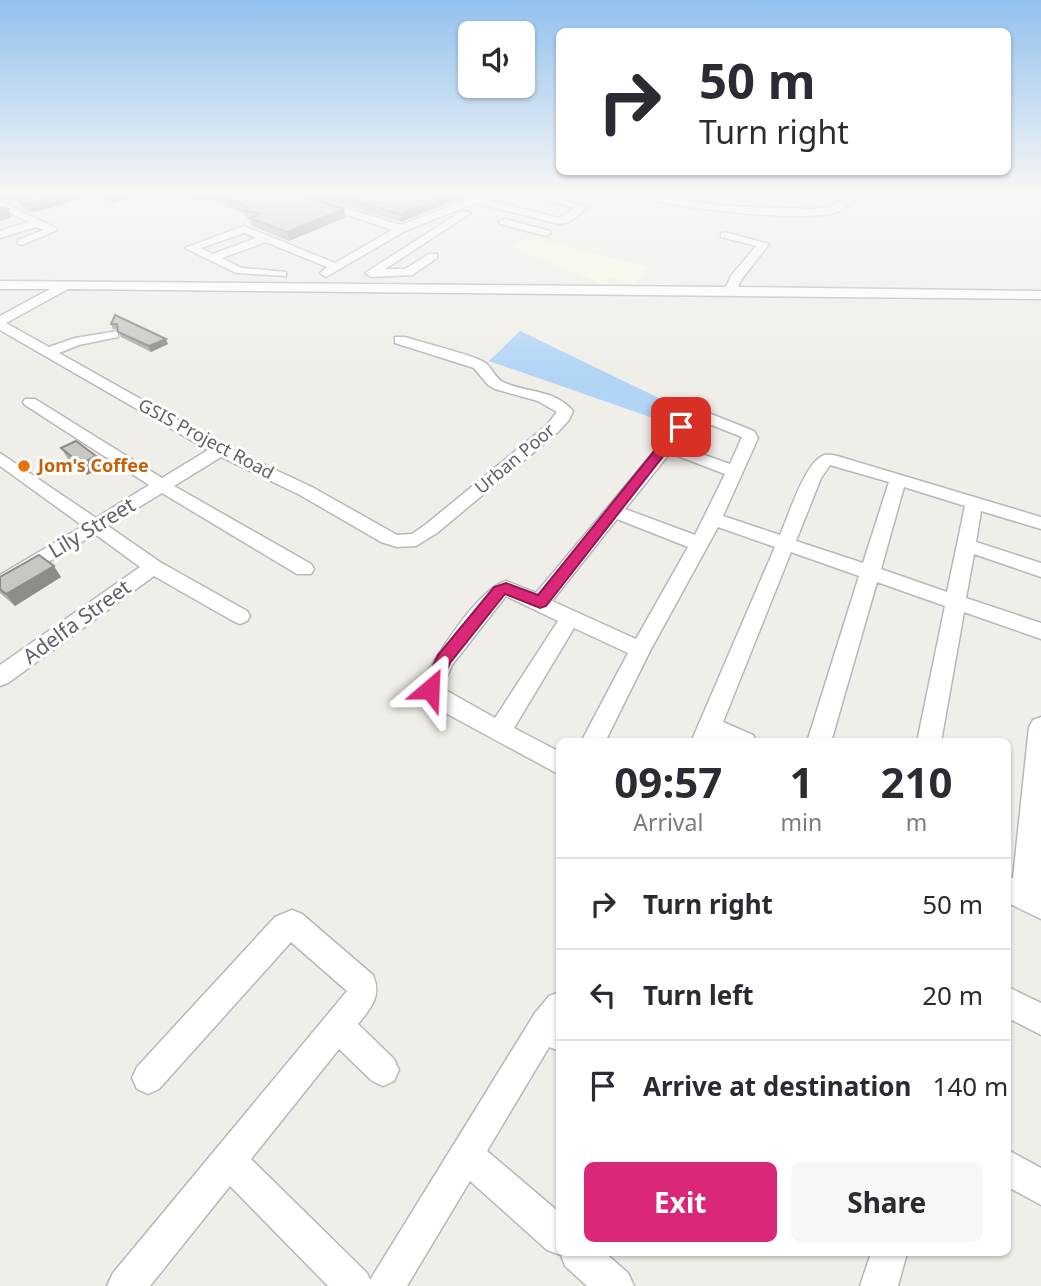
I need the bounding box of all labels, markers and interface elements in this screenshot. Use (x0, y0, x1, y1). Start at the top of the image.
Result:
map controls (458, 21, 535, 98)
button: sound (458, 21, 535, 98)
text: 50 m (699, 47, 816, 113)
icon: right (584, 56, 675, 147)
text: Turn right (699, 110, 849, 153)
street label: GSIS Project Road (134, 392, 278, 484)
pin (651, 397, 711, 457)
icon: arrive (662, 408, 700, 446)
street label: Urban Poor (469, 417, 560, 499)
place label: Jom's Coffee (36, 453, 149, 477)
marker: Jom's Coffee (16, 458, 32, 474)
street label: Lily Street (43, 490, 140, 564)
street label: Adelfa Street (17, 572, 136, 670)
position arrow (393, 652, 467, 726)
text: 09:57 (614, 753, 722, 810)
text: 1 (789, 753, 813, 810)
text: 210 (881, 753, 953, 810)
text: Arrival (633, 806, 703, 838)
text: min (781, 806, 822, 838)
text: m (906, 806, 927, 838)
icon: right (584, 885, 622, 923)
text: Turn right (643, 886, 773, 922)
text: 50 m (922, 886, 983, 922)
icon: left (584, 976, 622, 1014)
text: Turn left (643, 977, 754, 1013)
text: 20 m (922, 977, 983, 1013)
icon: arrive (584, 1067, 622, 1105)
text: Arrive at destination (643, 1068, 912, 1104)
text: 140 m (933, 1068, 1008, 1104)
button: Exit (584, 1162, 777, 1242)
button: Share (791, 1162, 983, 1242)

